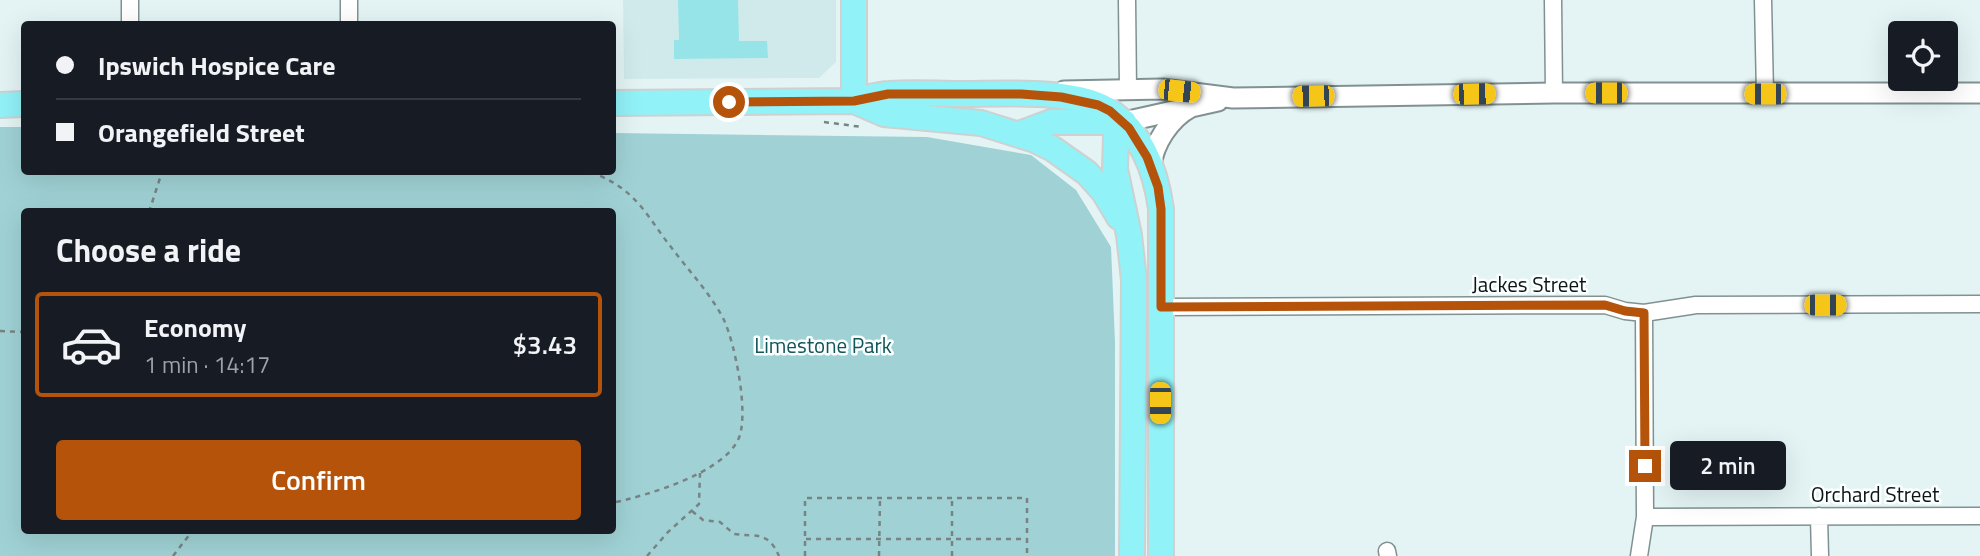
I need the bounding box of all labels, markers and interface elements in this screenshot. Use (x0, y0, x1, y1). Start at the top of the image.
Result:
map controls (1888, 21, 1958, 91)
button: locate (1888, 21, 1958, 91)
text: Ipswich Hospice Care (98, 46, 336, 85)
car (1158, 78, 1201, 104)
car (1453, 83, 1496, 105)
car (1586, 83, 1628, 104)
car (1745, 84, 1787, 105)
car (1292, 85, 1335, 107)
route start (713, 86, 745, 118)
text: Orangefield Street (98, 113, 305, 152)
text: Choose a ride (56, 226, 241, 274)
street label: Jackes Street (1472, 268, 1587, 300)
car (1805, 295, 1847, 316)
text: Economy (144, 308, 246, 347)
icon: car (60, 313, 123, 376)
text: $3.43 (513, 325, 577, 364)
park label: Limestone Park (754, 329, 892, 361)
text: 1 min · 14:17 (144, 347, 270, 382)
car (1150, 382, 1171, 424)
button: Confirm (56, 440, 581, 520)
callout: 2 min (1670, 442, 1785, 490)
text: 2 min (1700, 448, 1756, 483)
route end (1629, 450, 1661, 482)
street label: Orchard Street (1811, 478, 1940, 510)

